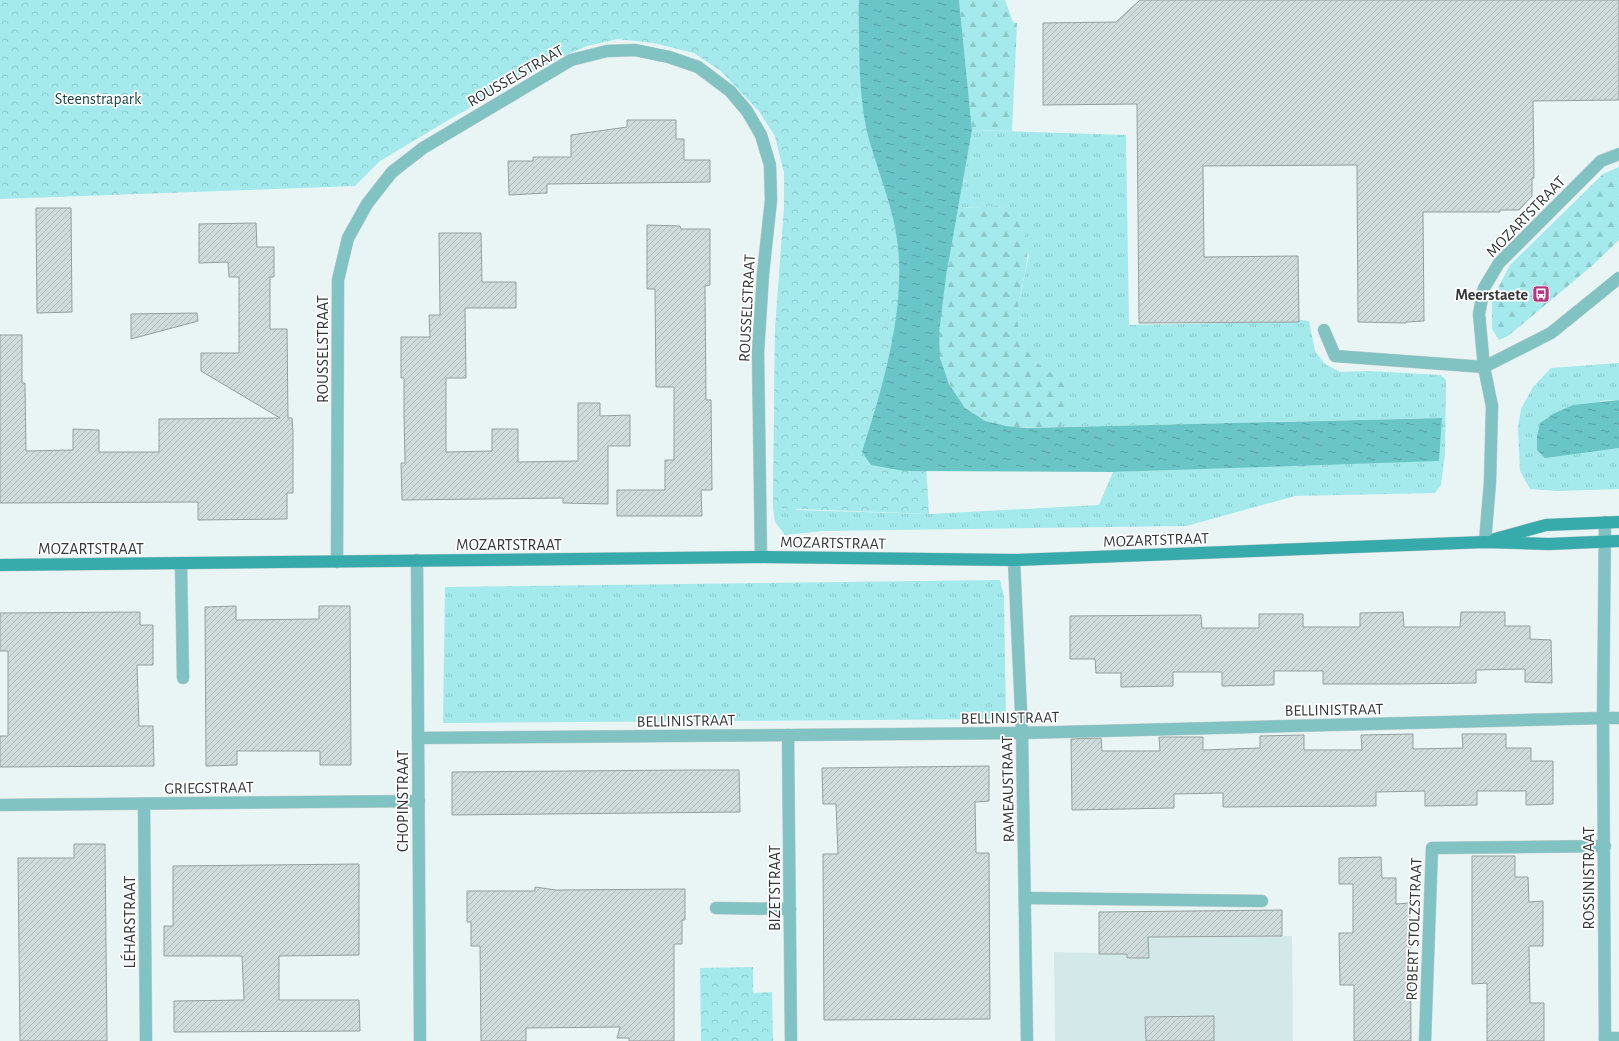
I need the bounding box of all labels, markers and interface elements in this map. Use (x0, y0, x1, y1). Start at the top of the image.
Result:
street label: ROUSSELSTRAAT (465, 42, 566, 110)
park label: Steenstrapark (55, 91, 142, 107)
street label: MOZARTSTRAAT (1483, 173, 1568, 260)
street label: ROUSSELSTRAAT (736, 254, 758, 362)
bus stop icon: Meerstaete (1531, 284, 1551, 304)
place label: Meerstaete (1455, 287, 1528, 303)
street label: ROUSSELSTRAAT (315, 295, 331, 403)
street label: MOZARTSTRAAT (1103, 530, 1209, 550)
street label: MOZARTSTRAAT (780, 534, 886, 552)
street label: MOZARTSTRAAT (456, 537, 562, 553)
street label: MOZARTSTRAAT (38, 541, 144, 557)
street label: BELLINISTRAAT (1285, 701, 1384, 719)
street label: BELLINISTRAAT (961, 709, 1060, 727)
street label: BELLINISTRAAT (637, 712, 736, 730)
street label: RAMEAUSTRAAT (999, 735, 1017, 843)
street label: CHOPINSTRAAT (395, 750, 411, 852)
street label: GRIEGSTRAAT (164, 779, 254, 797)
street label: ROSSINISTRAAT (1581, 826, 1597, 929)
street label: BIZETSTRAAT (767, 845, 783, 931)
street label: ROBERT STOLZSTRAAT (1404, 857, 1424, 1001)
street label: LÉHARSTRAAT (120, 875, 138, 968)

